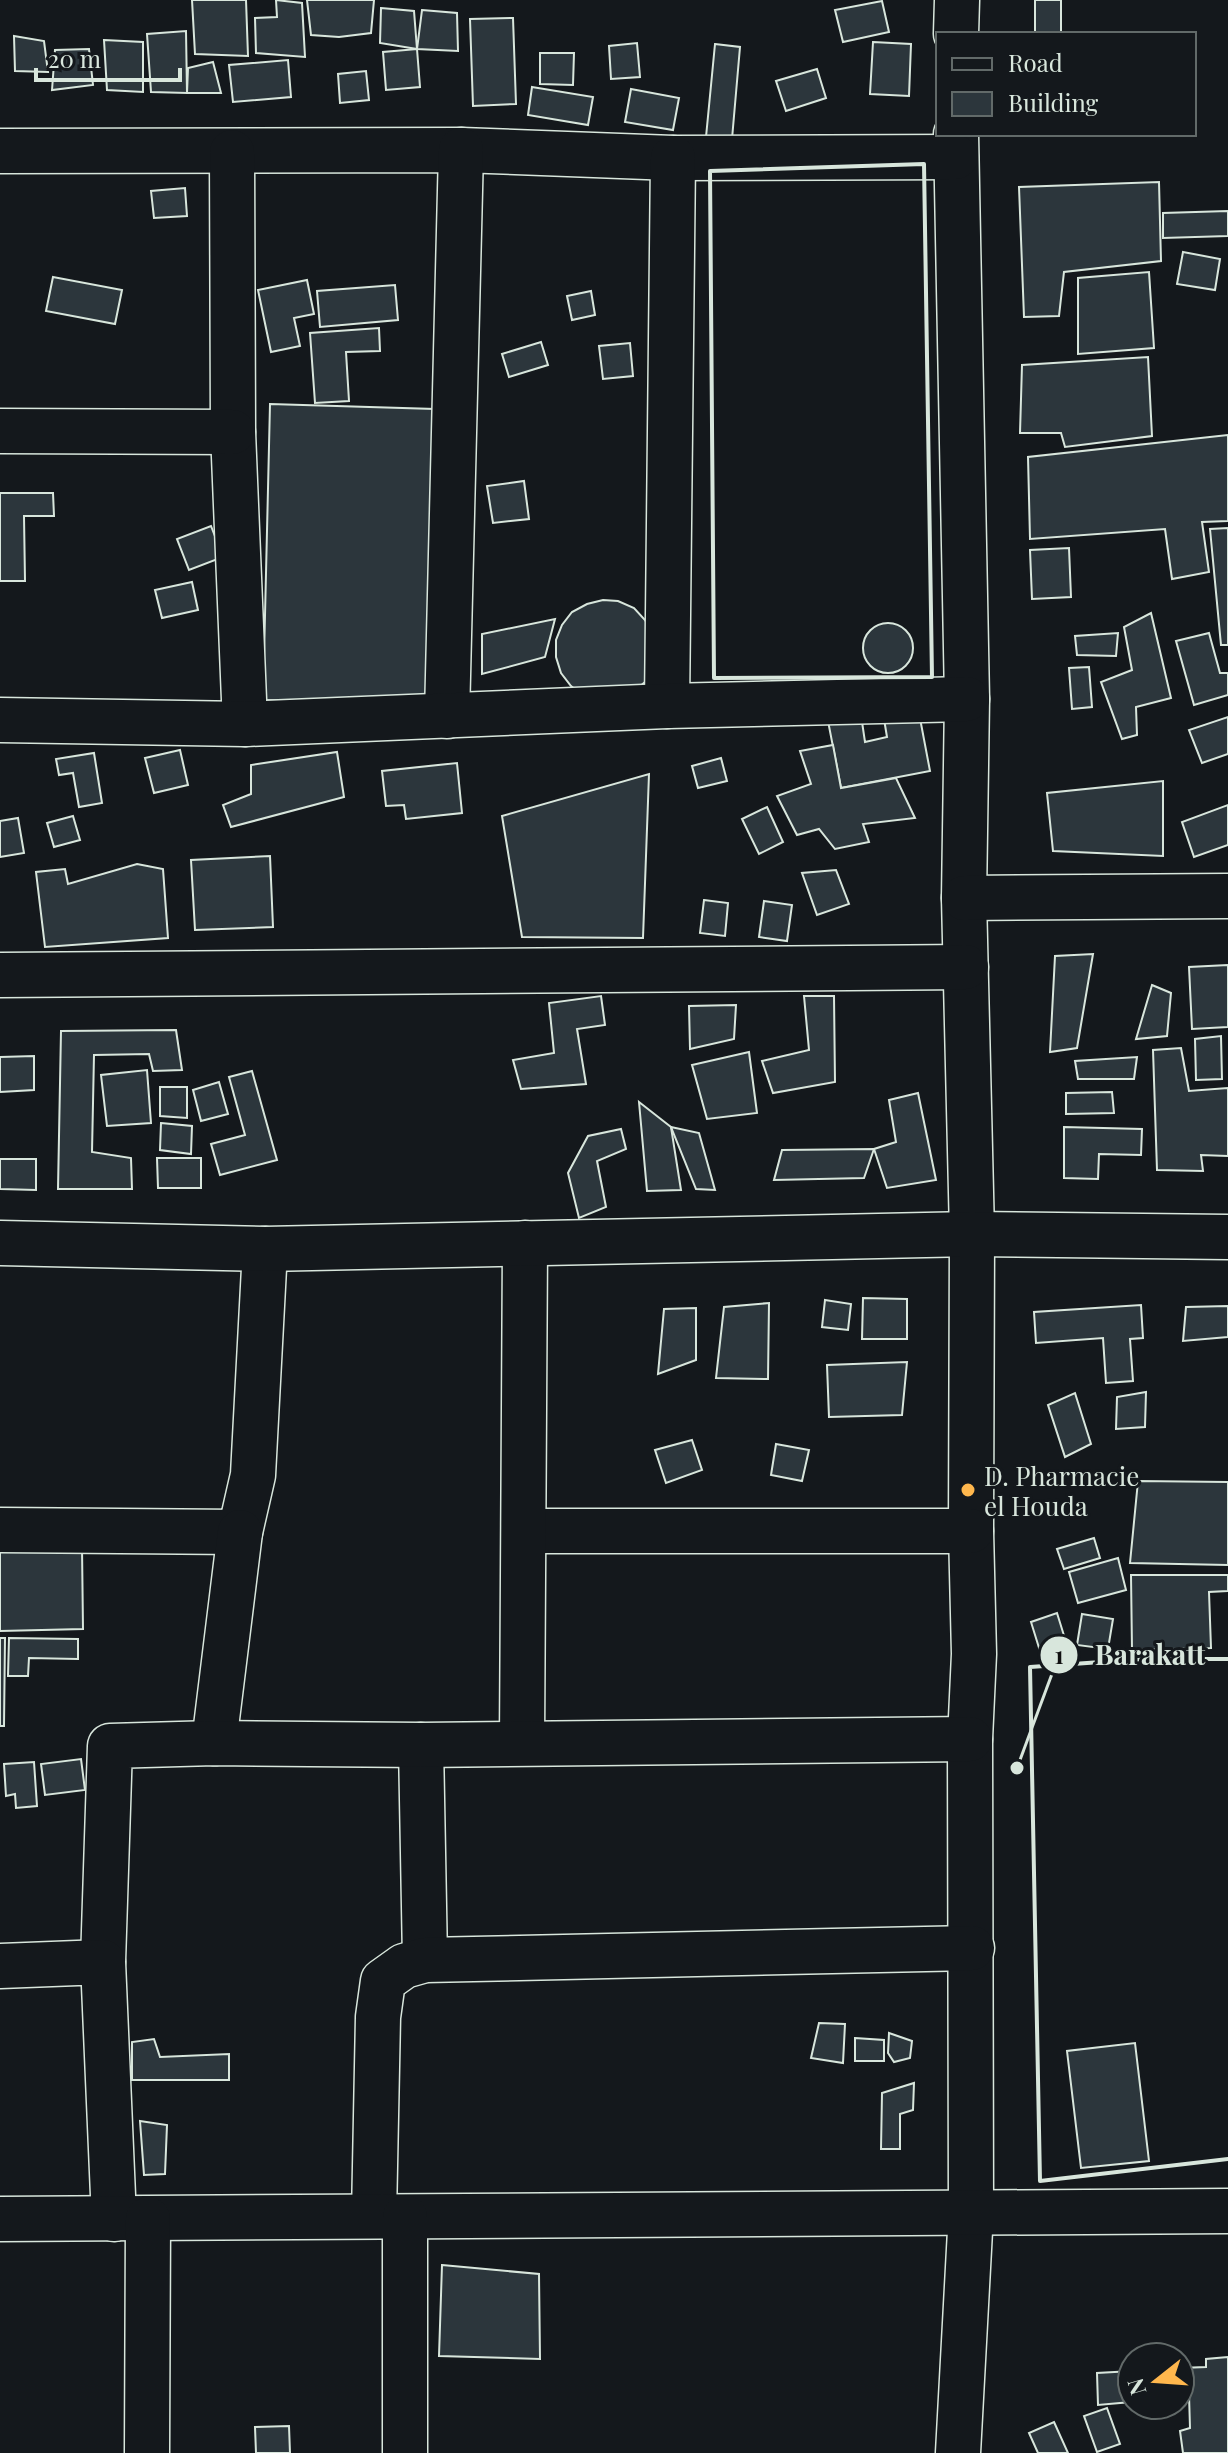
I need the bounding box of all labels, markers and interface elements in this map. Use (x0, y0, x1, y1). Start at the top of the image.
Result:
scale bar (36, 32, 180, 82)
legend (936, 32, 1196, 136)
text: 20 m (48, 42, 101, 74)
text: Road (1008, 46, 1063, 78)
text: Building (1008, 86, 1099, 118)
place label: D. Pharmacie el Houda (984, 1458, 1139, 1523)
marker: D. Pharmacie el Houda (959, 1481, 977, 1499)
callout: Barakatt (1039, 1629, 1221, 1681)
text: Barakatt (1095, 1635, 1205, 1672)
text: 1 (1054, 1638, 1064, 1670)
north arrow (1116, 2341, 1196, 2421)
text: N (1119, 2375, 1153, 2399)

